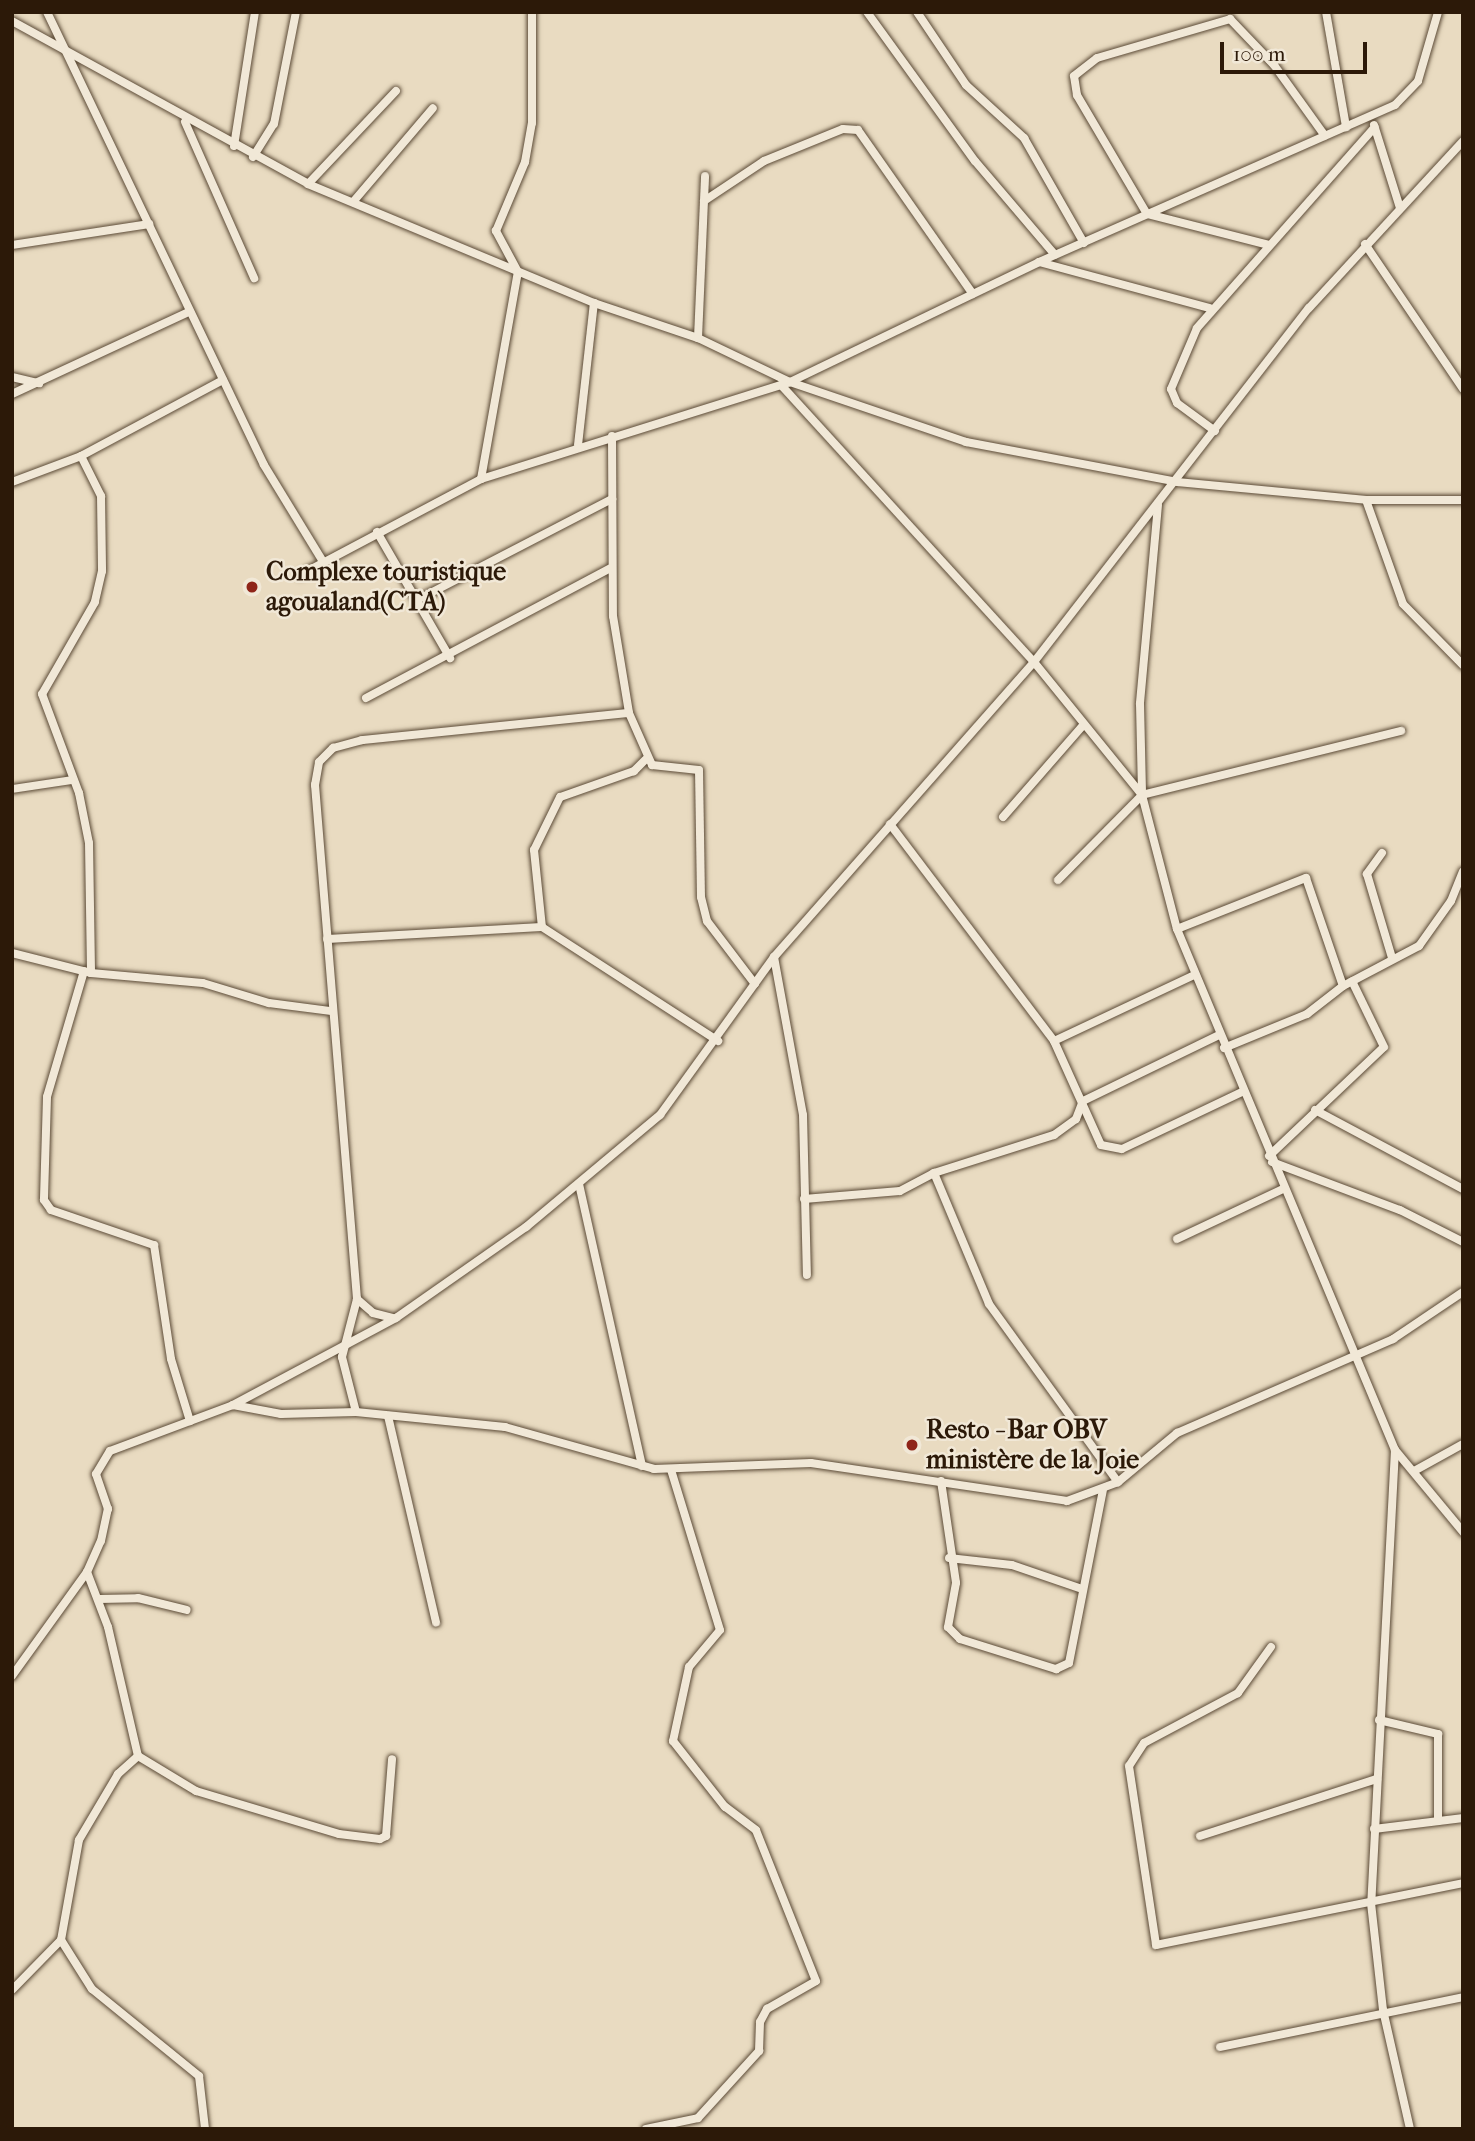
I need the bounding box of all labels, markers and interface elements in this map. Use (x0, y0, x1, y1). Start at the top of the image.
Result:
scale bar (1223, 28, 1370, 72)
text: 100 m (1233, 42, 1286, 66)
place label: Complexe touristique agoualand(CTA) (266, 556, 506, 618)
marker: Complexe touristique agoualand(CTA) (244, 579, 260, 595)
place label: Resto - Bar OBV ministère de la Joie (926, 1414, 1139, 1476)
marker: Resto - Bar OBV ministère de la Joie (904, 1437, 920, 1453)

